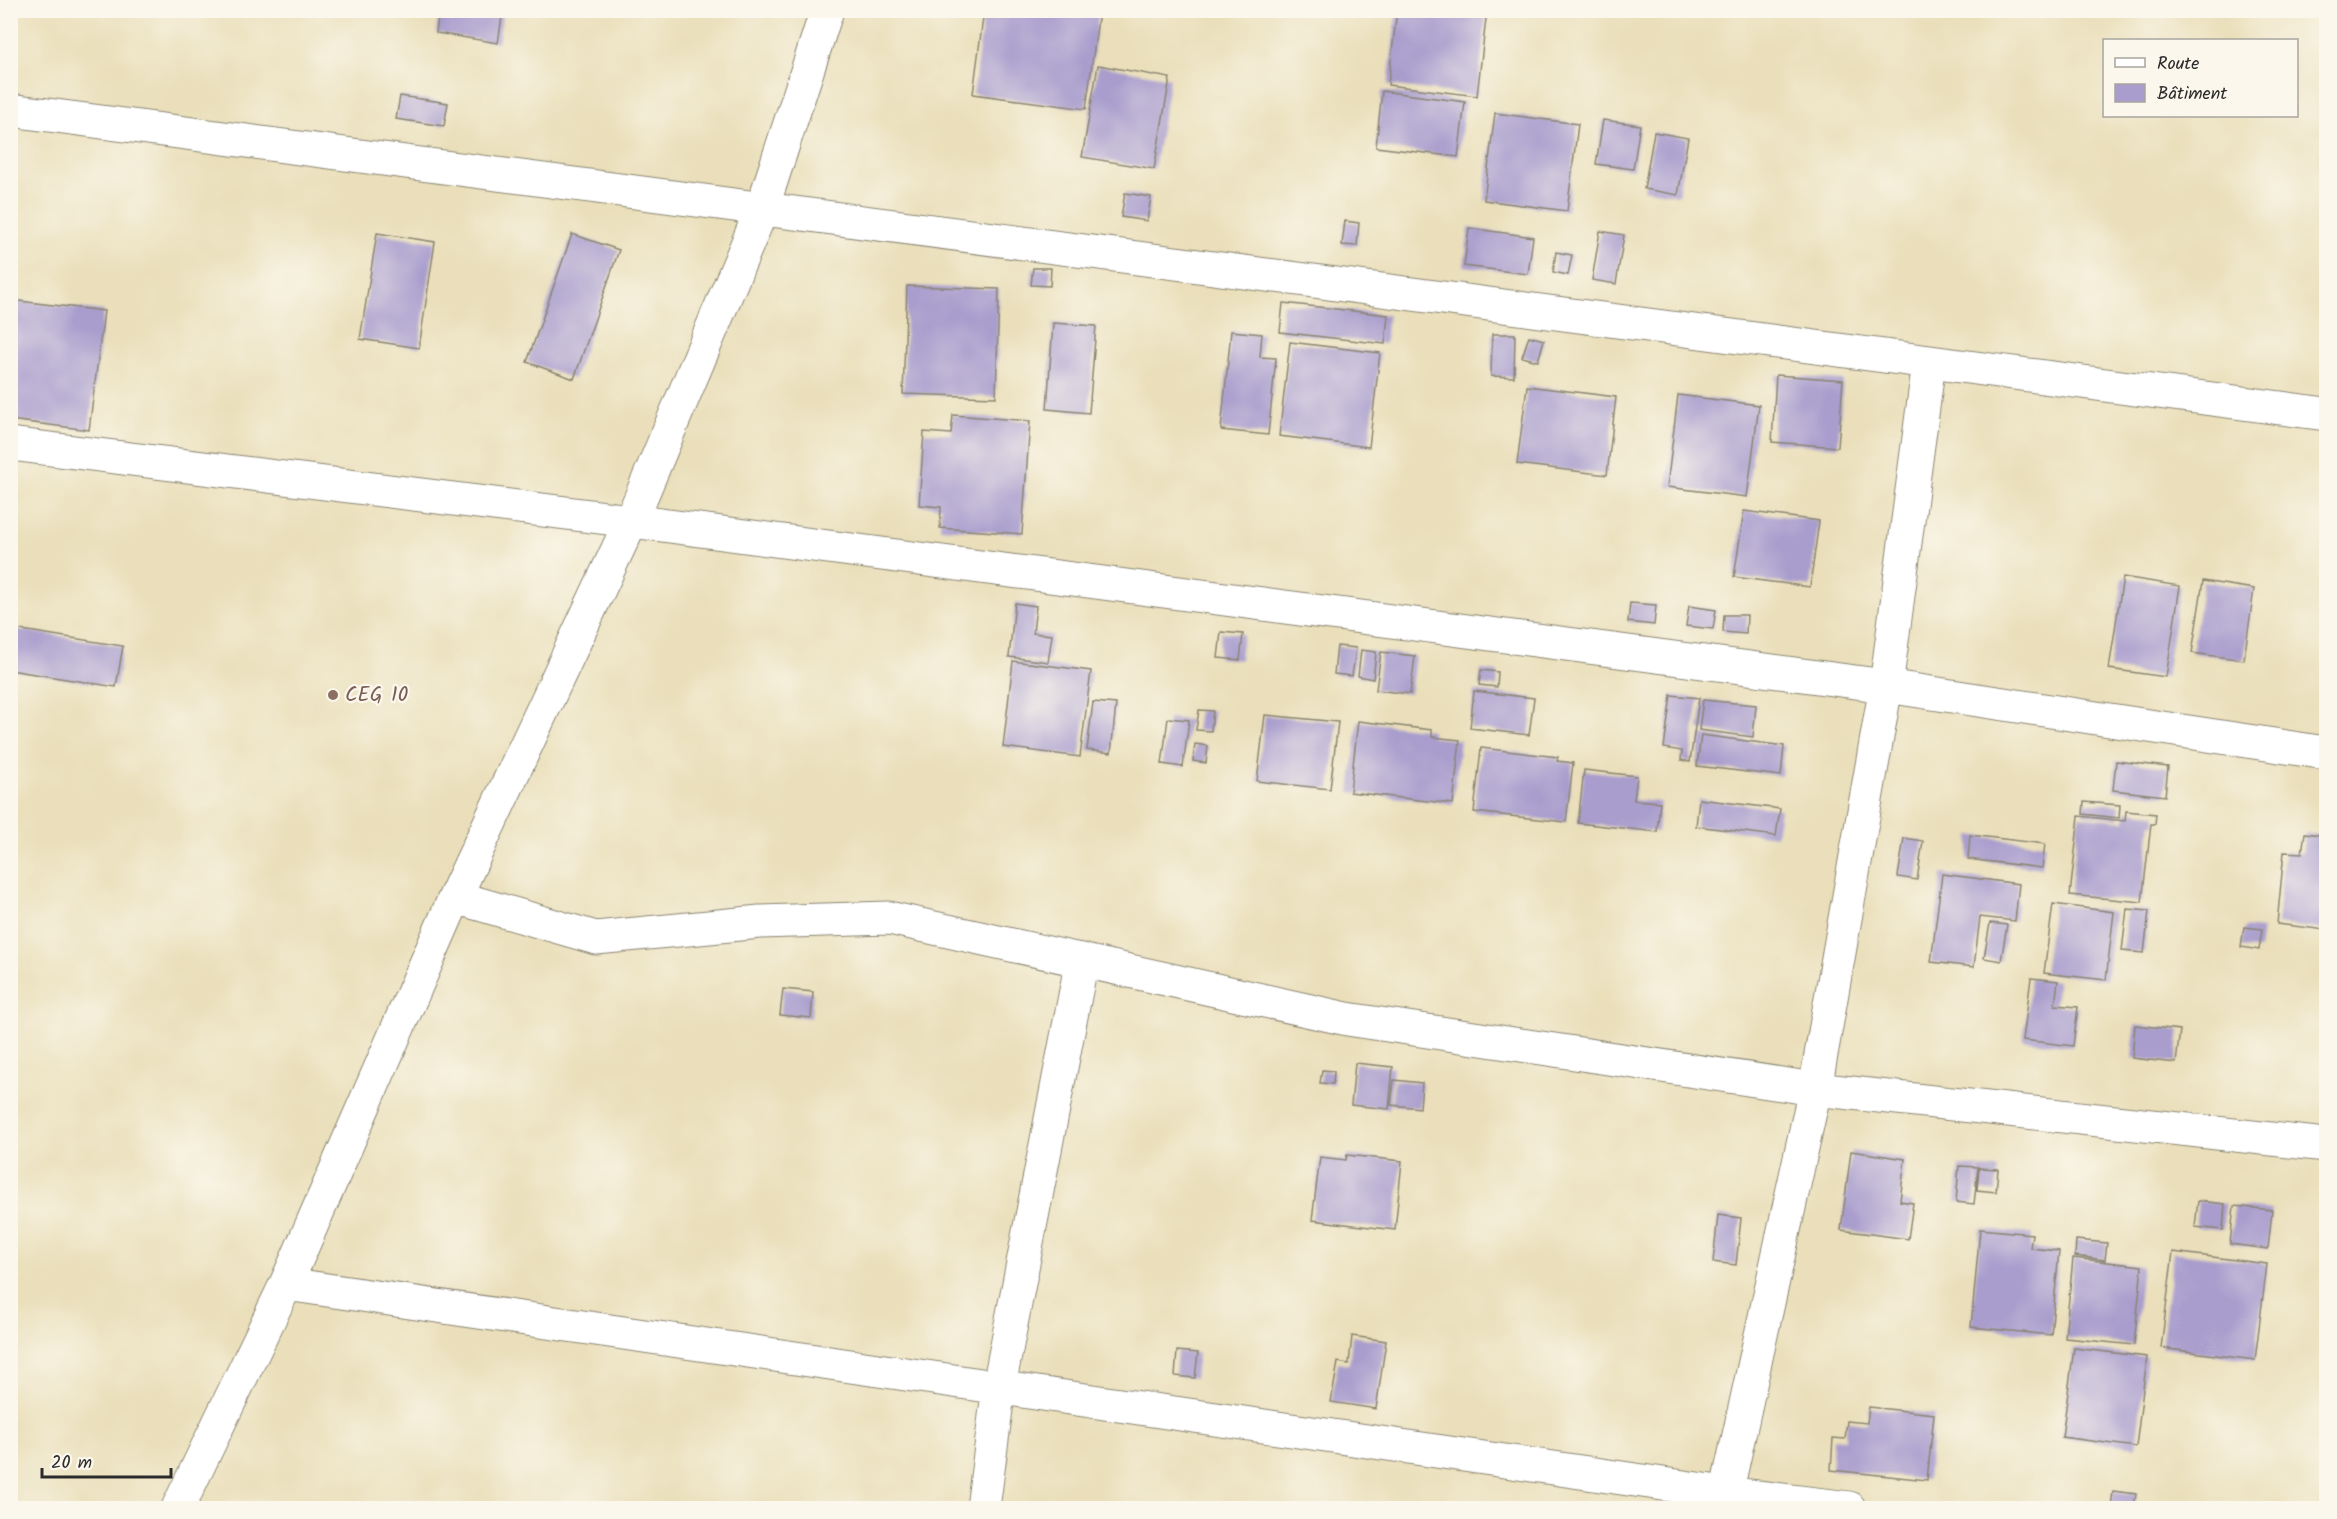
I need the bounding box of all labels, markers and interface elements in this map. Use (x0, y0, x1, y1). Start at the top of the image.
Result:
legend (2103, 39, 2298, 117)
text: Route (2157, 50, 2199, 79)
text: Bâtiment (2157, 80, 2228, 109)
place label: CEG 10 (345, 679, 408, 712)
marker: CEG 10 (326, 688, 340, 702)
scale bar (42, 1441, 171, 1479)
text: 20 m (51, 1449, 92, 1478)

